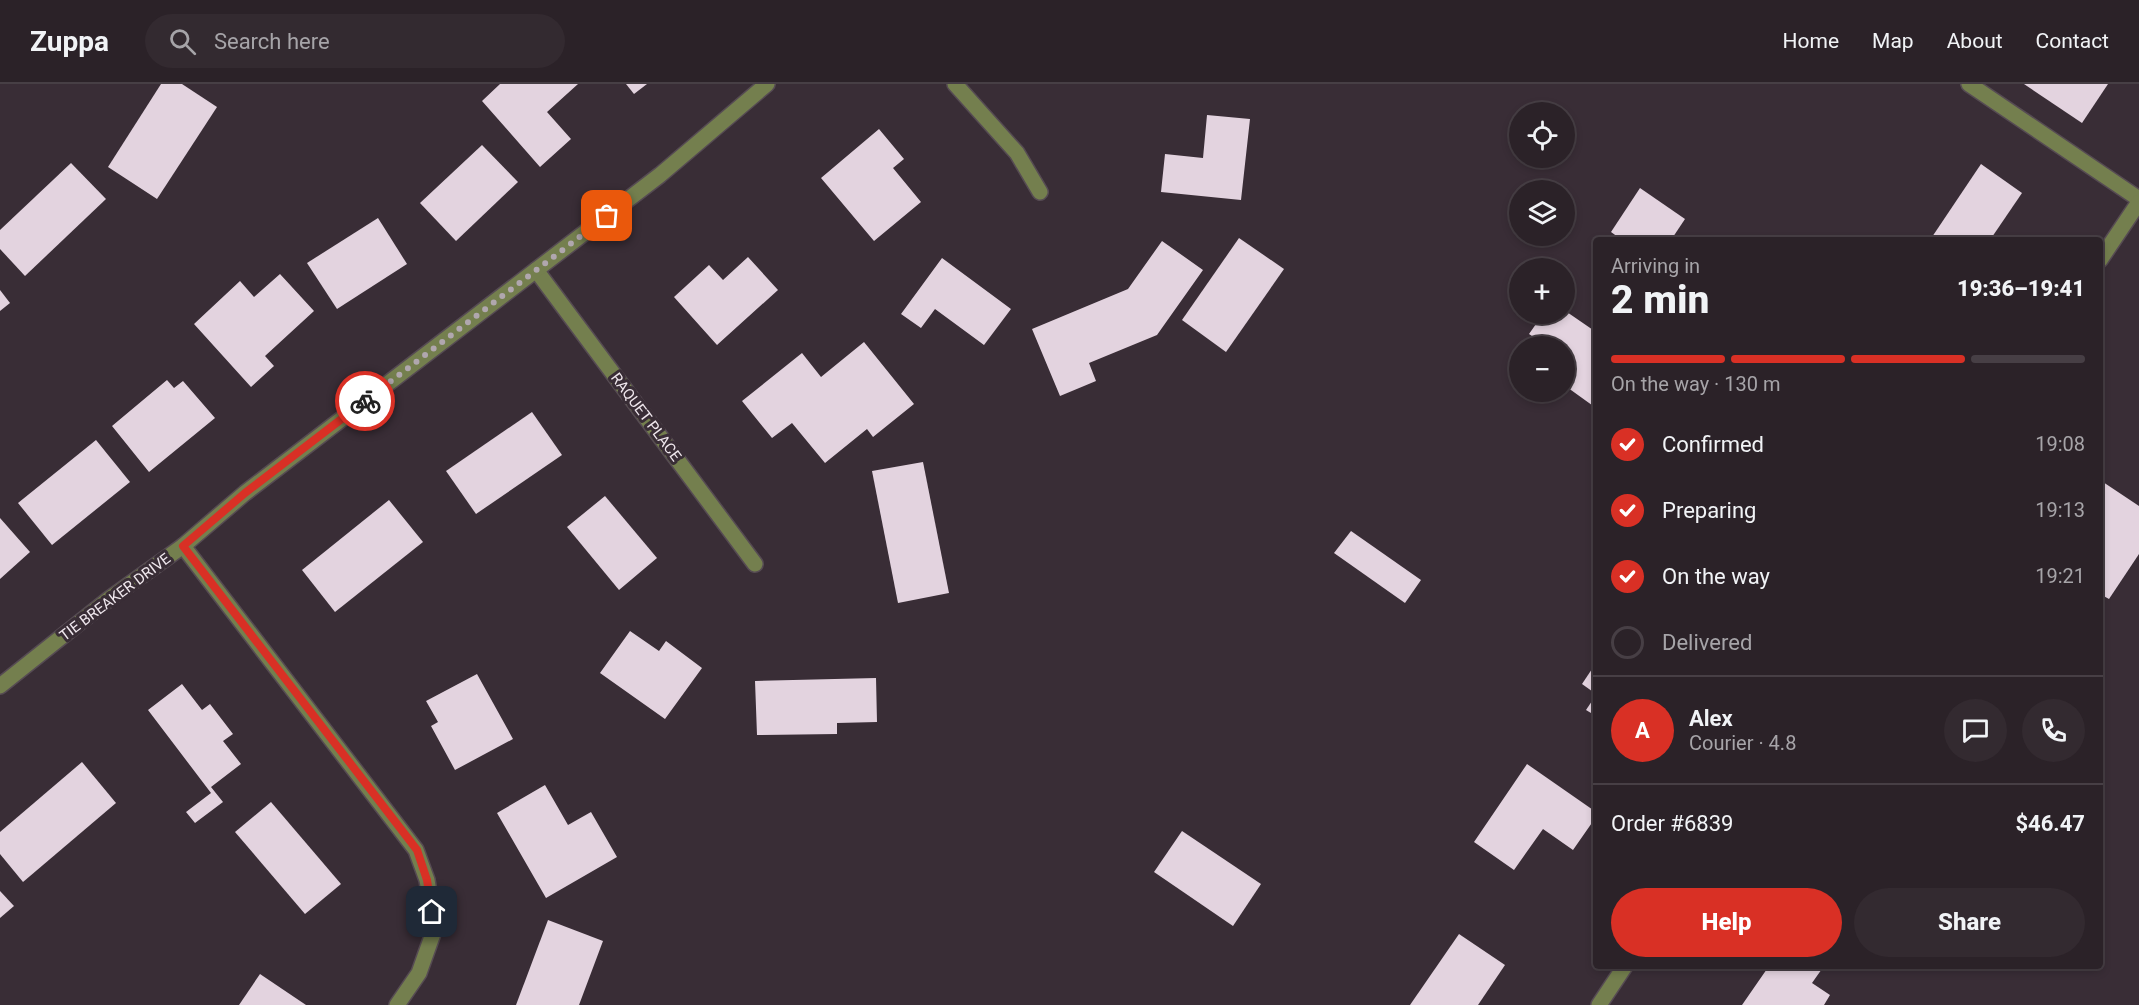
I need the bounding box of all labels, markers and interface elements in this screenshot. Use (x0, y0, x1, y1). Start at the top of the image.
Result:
search box (145, 14, 565, 68)
text: Zuppa (30, 25, 109, 58)
icon: search (166, 25, 199, 58)
text: Search here (214, 29, 330, 54)
text: Home (1783, 29, 1839, 53)
text: Map (1872, 29, 1914, 53)
text: About (1947, 29, 2003, 53)
text: Contact (2036, 29, 2109, 53)
map controls (1509, 102, 1575, 402)
button: locate (1509, 102, 1575, 168)
button: layers (1509, 180, 1575, 246)
pin (581, 190, 632, 241)
icon: bag (590, 199, 623, 232)
text: Arriving in (1611, 254, 1700, 278)
button: + (1509, 258, 1575, 324)
text: 19:36–19:41 (1957, 276, 2085, 301)
text: 2 min (1611, 277, 1709, 323)
button: − (1509, 336, 1575, 402)
street label: RAQUET PLACE (607, 369, 685, 465)
courier (335, 371, 395, 431)
text: On the way · 130 m (1611, 372, 1780, 396)
icon: bike (349, 385, 382, 418)
icon: check (1611, 428, 1644, 461)
text: Confirmed (1662, 432, 1764, 457)
text: 19:08 (2035, 432, 2085, 456)
icon: check (1611, 494, 1644, 527)
text: Preparing (1662, 498, 1756, 523)
text: 19:13 (2035, 498, 2085, 522)
street label: TIE BREAKER DRIVE (56, 549, 174, 645)
icon: check (1611, 560, 1644, 593)
text: On the way (1662, 564, 1770, 589)
text: 19:21 (2035, 564, 2085, 588)
text: Delivered (1662, 630, 1752, 655)
button: chat (1944, 699, 2007, 762)
button: phone (2022, 699, 2085, 762)
text: Alex (1689, 706, 1733, 731)
text: A (1635, 718, 1650, 743)
text: Courier · 4.8 (1689, 731, 1796, 755)
text: Order #6839 (1611, 811, 1733, 836)
text: $46.47 (2016, 811, 2085, 836)
pin (406, 886, 457, 937)
button: Help (1611, 888, 1842, 957)
button: Share (1854, 888, 2085, 957)
icon: home (415, 895, 448, 928)

